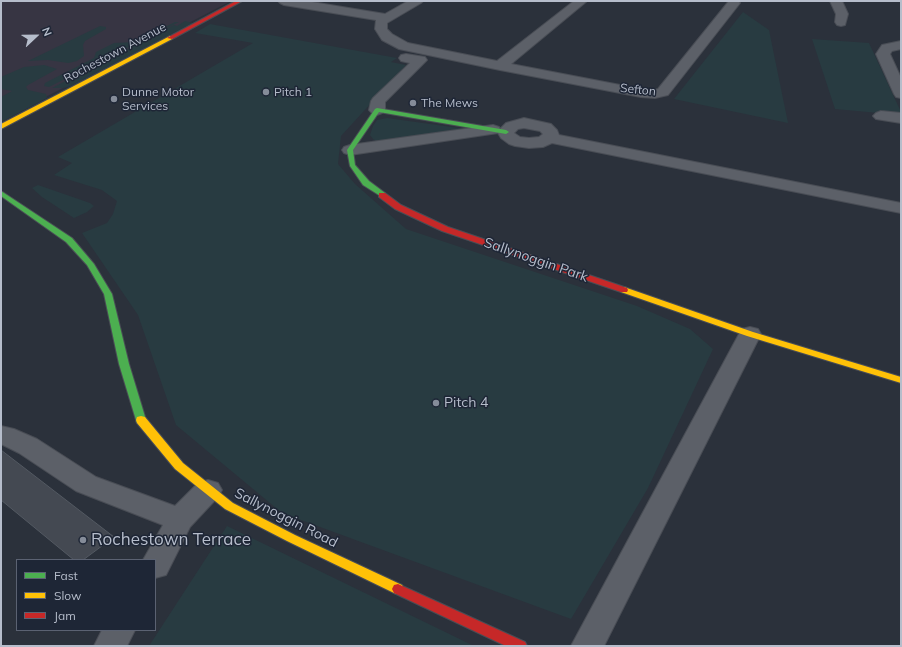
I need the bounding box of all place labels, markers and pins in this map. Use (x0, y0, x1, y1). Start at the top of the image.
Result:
place label: Dunne Motor Services (122, 85, 194, 113)
place label: Pitch 1 (274, 85, 312, 99)
marker: Pitch 1 (261, 87, 271, 97)
marker: Dunne Motor Services (109, 94, 119, 104)
place label: The Mews (421, 96, 478, 110)
marker: The Mews (408, 98, 418, 108)
place label: Pitch 4 (444, 395, 488, 411)
marker: Pitch 4 (431, 398, 441, 408)
place label: Rochestown Terrace (91, 530, 251, 550)
marker: Rochestown Terrace (78, 535, 88, 545)

